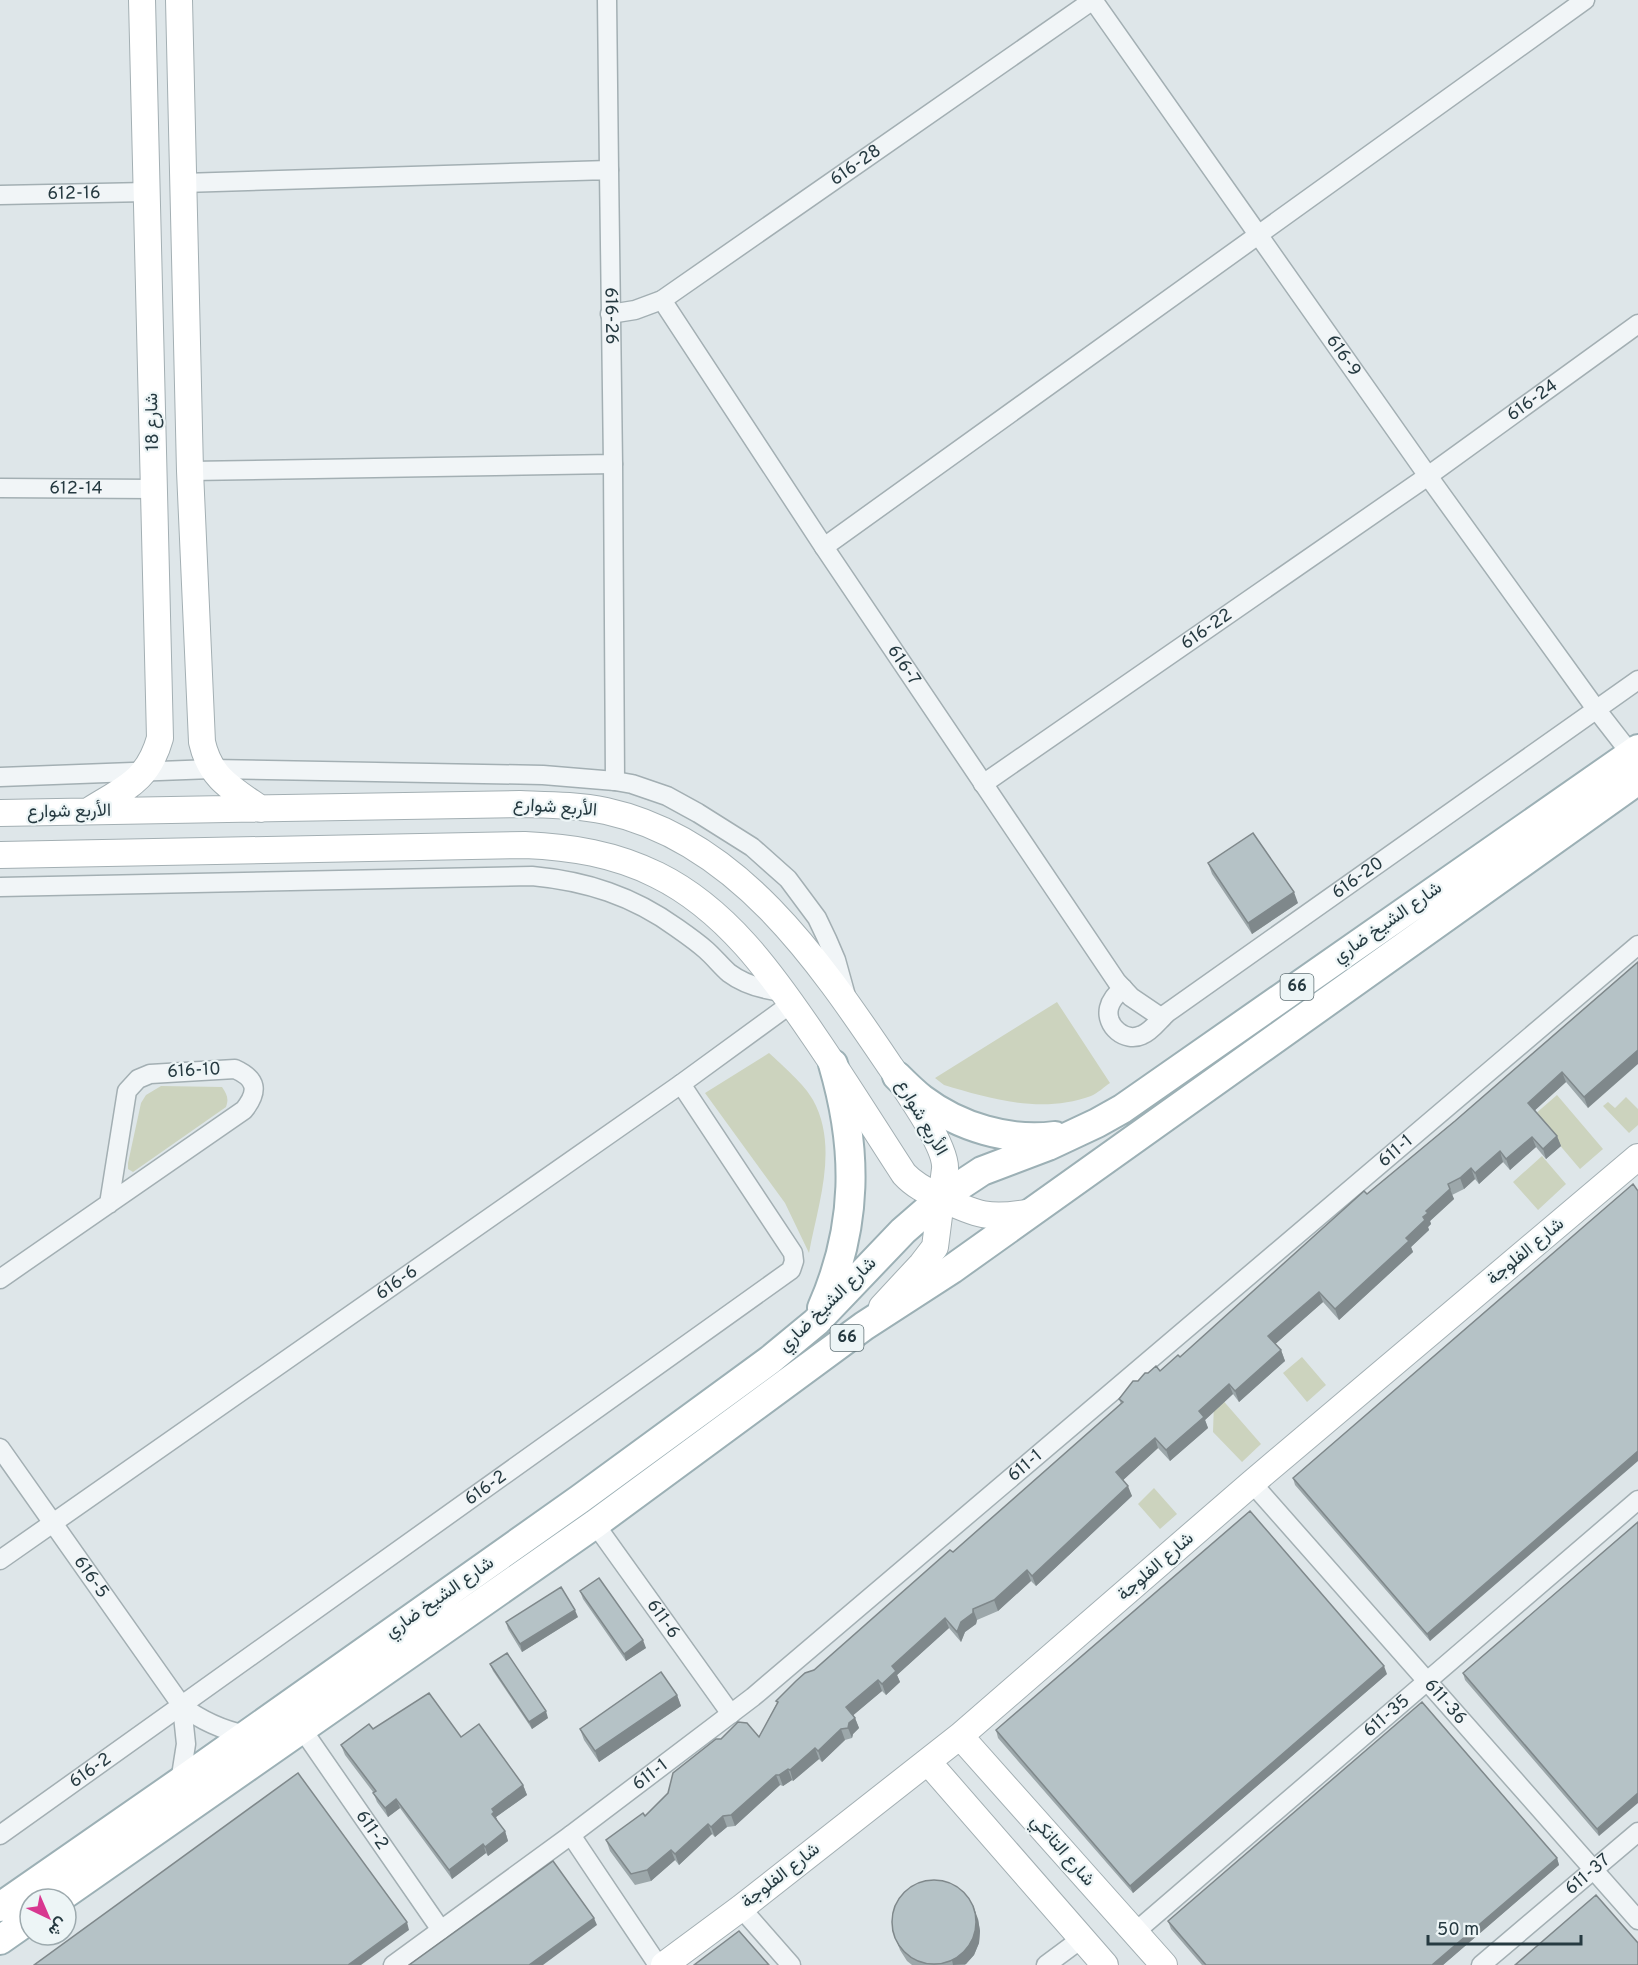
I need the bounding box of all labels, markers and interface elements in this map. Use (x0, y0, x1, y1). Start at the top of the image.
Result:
street label: 616-28 (825, 139, 886, 191)
street label: 612-16 (47, 181, 101, 206)
street label: 616-26 (599, 287, 623, 345)
street label: 616-9 (1321, 330, 1366, 381)
street label: 616-24 (1502, 374, 1562, 427)
street label: شارع 18 (141, 393, 165, 451)
street label: 612-14 (49, 477, 103, 500)
street label: 616-22 (1176, 603, 1237, 655)
street label: 616-7 (882, 641, 925, 690)
street label: الأربع شوارع (512, 794, 598, 822)
street label: الأربع شوارع (27, 800, 111, 824)
street label: 616-20 (1328, 852, 1388, 904)
street label: شارع الشيخ ضاري (1329, 877, 1448, 971)
road number: 66 (1280, 974, 1314, 1000)
street label: 616-10 (167, 1058, 221, 1084)
street label: الأربع شوارع (890, 1076, 952, 1160)
street label: 611-1 (1373, 1130, 1418, 1172)
street label: شارع الفلوجة (1483, 1213, 1569, 1291)
street label: شارع الشيخ ضاري (774, 1252, 883, 1359)
street label: 616-6 (371, 1260, 422, 1305)
road number: 66 (830, 1325, 864, 1351)
street label: 611-1 (1003, 1444, 1047, 1487)
street label: 616-2 (460, 1465, 511, 1511)
street label: شارع الفلوجة (1113, 1528, 1199, 1606)
street label: 616-5 (68, 1551, 114, 1603)
street label: شارع الشيخ ضاري (381, 1552, 500, 1646)
street label: 611-6 (641, 1595, 685, 1643)
street label: 611-36 (1419, 1674, 1472, 1730)
street label: 611-35 (1359, 1690, 1415, 1742)
street label: 616-2 (65, 1748, 116, 1793)
street label: 611-1 (628, 1754, 673, 1796)
street label: 611-2 (350, 1806, 394, 1854)
street label: شارع التانكي (1023, 1810, 1099, 1893)
street label: شارع الفلوجة (737, 1838, 825, 1914)
street label: 611-37 (1560, 1849, 1615, 1900)
north arrow (18, 1887, 78, 1947)
scale bar (1428, 1908, 1581, 1946)
text: ش (43, 1912, 71, 1940)
text: 50 m (1437, 1919, 1479, 1942)

